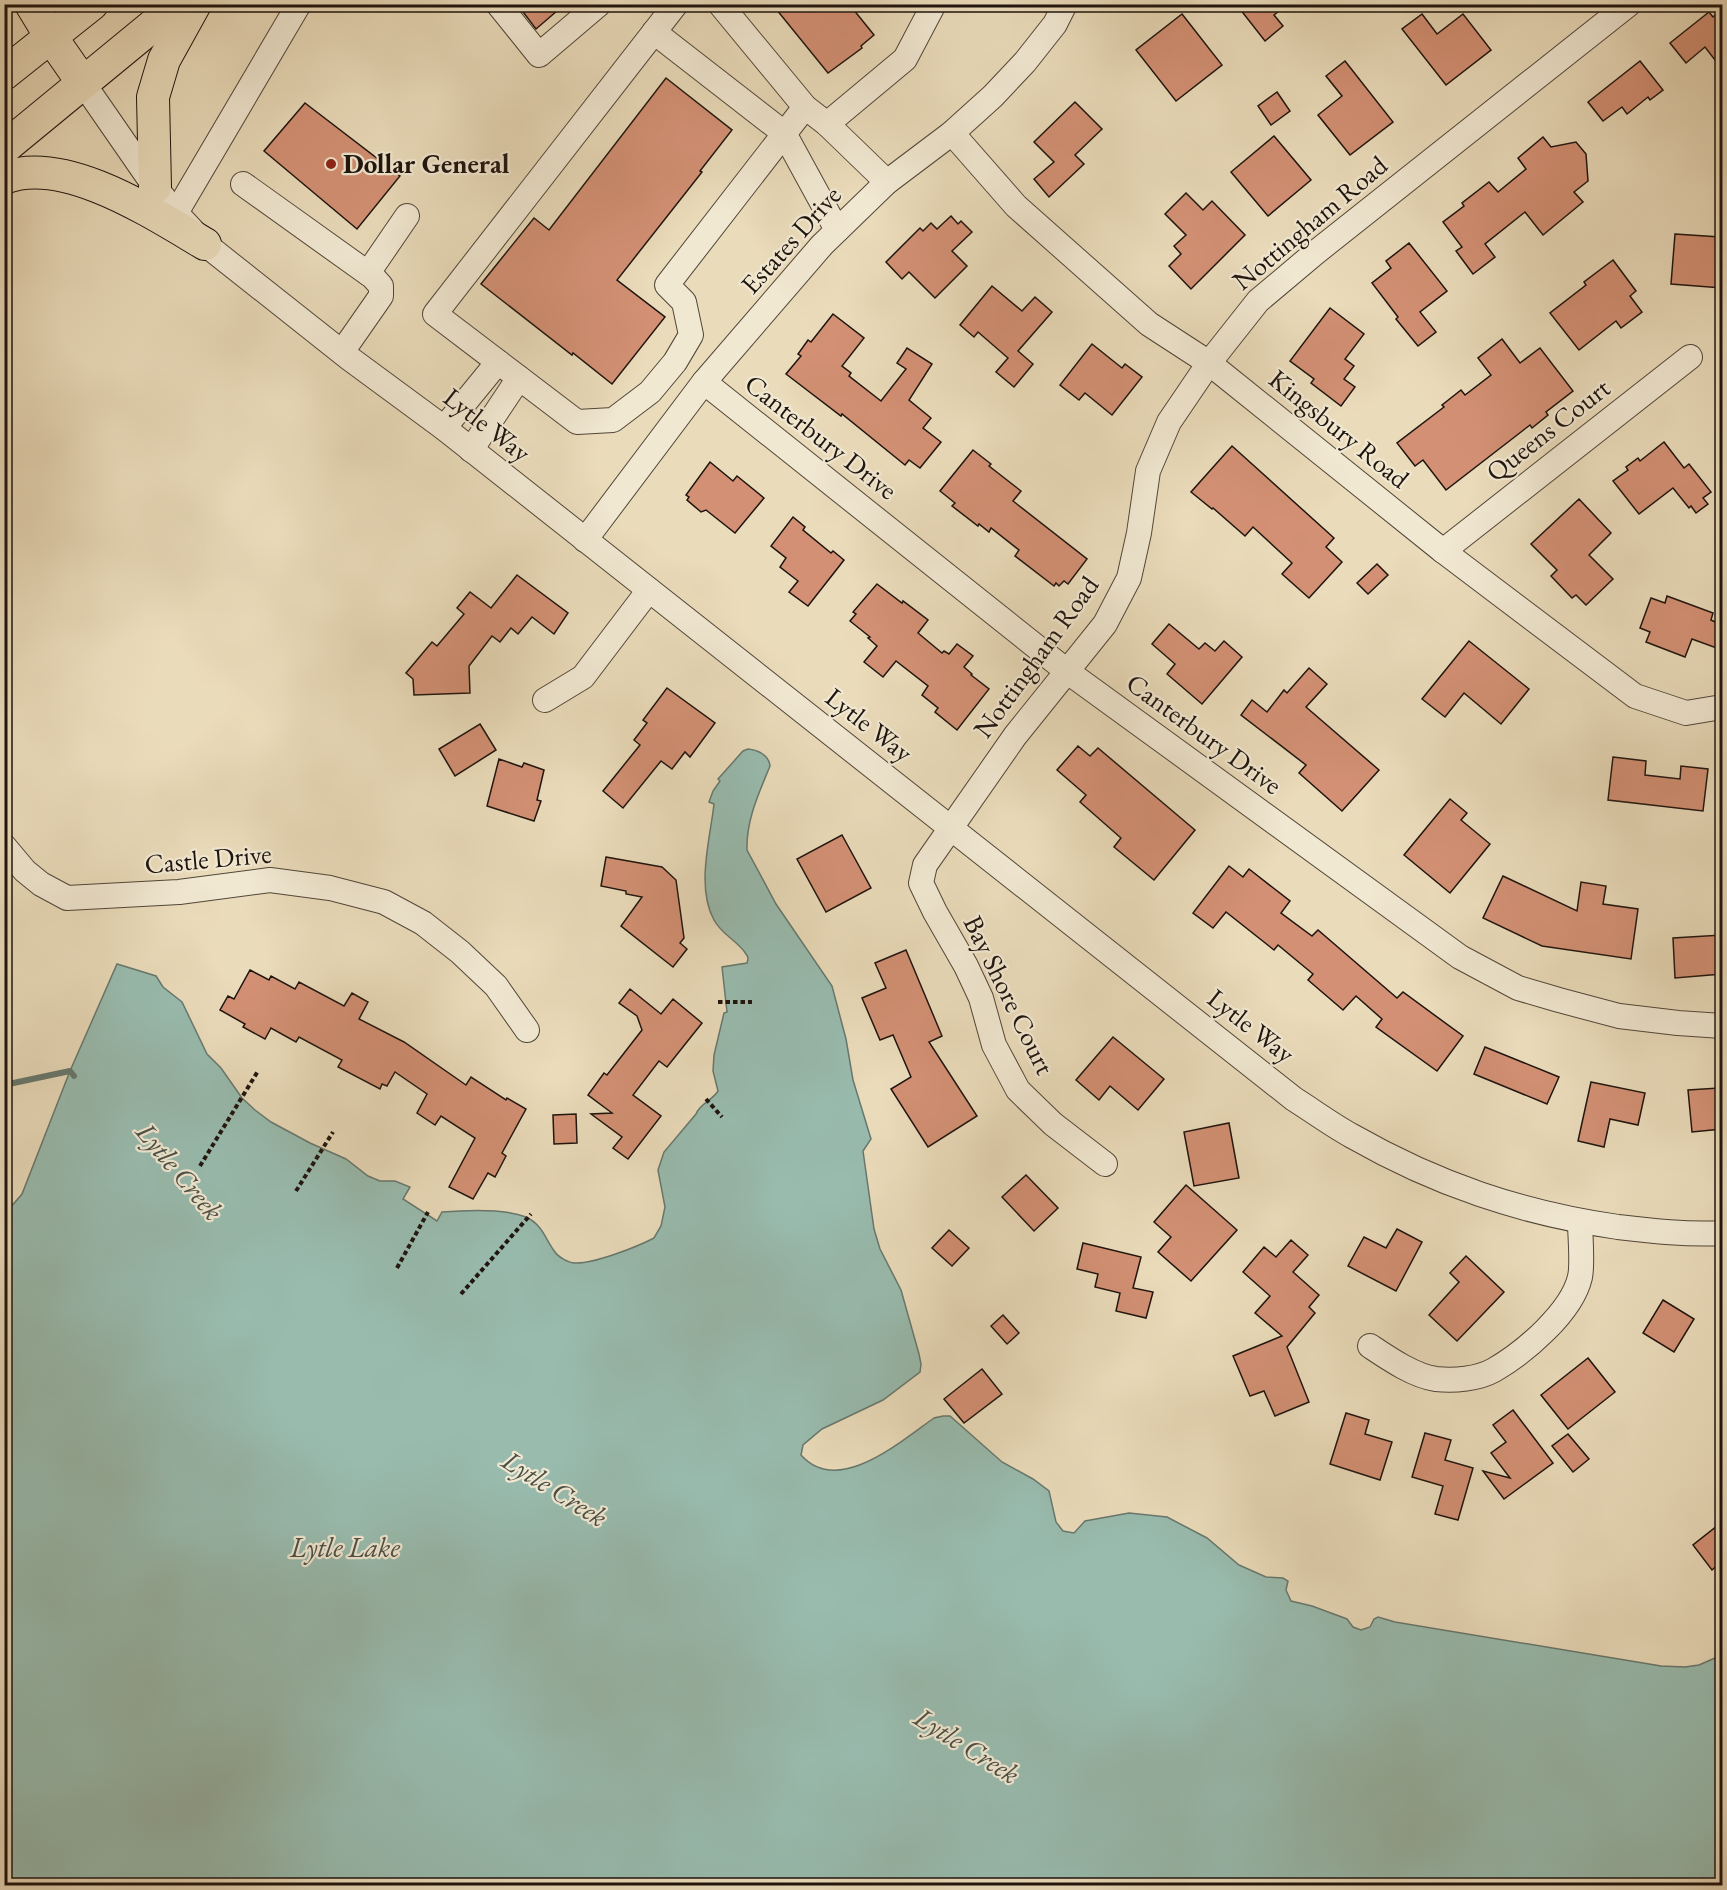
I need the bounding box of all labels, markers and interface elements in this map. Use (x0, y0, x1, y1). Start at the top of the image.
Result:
place label: Dollar General (343, 146, 510, 181)
street label: Nottingham Road (1225, 147, 1395, 298)
marker: Dollar General (324, 157, 338, 171)
street label: Estates Drive (733, 178, 848, 301)
street label: Kingsbury Road (1262, 361, 1417, 496)
street label: Canterbury Drive (738, 366, 905, 507)
street label: Queens Court (1479, 370, 1617, 489)
street label: Lytle Way (437, 380, 538, 470)
street label: Nottingham Road (965, 569, 1106, 745)
street label: Canterbury Drive (1119, 665, 1289, 802)
street label: Lytle Way (819, 680, 920, 770)
street label: Castle Drive (143, 836, 273, 881)
street label: Bay Shore Court (956, 910, 1063, 1080)
street label: Lytle Way (1201, 981, 1302, 1071)
water label: Lytle Creek (128, 1114, 232, 1228)
water label: Lytle Creek (495, 1441, 615, 1535)
water label: Lytle Lake (289, 1529, 401, 1565)
water label: Lytle Creek (907, 1698, 1027, 1792)

